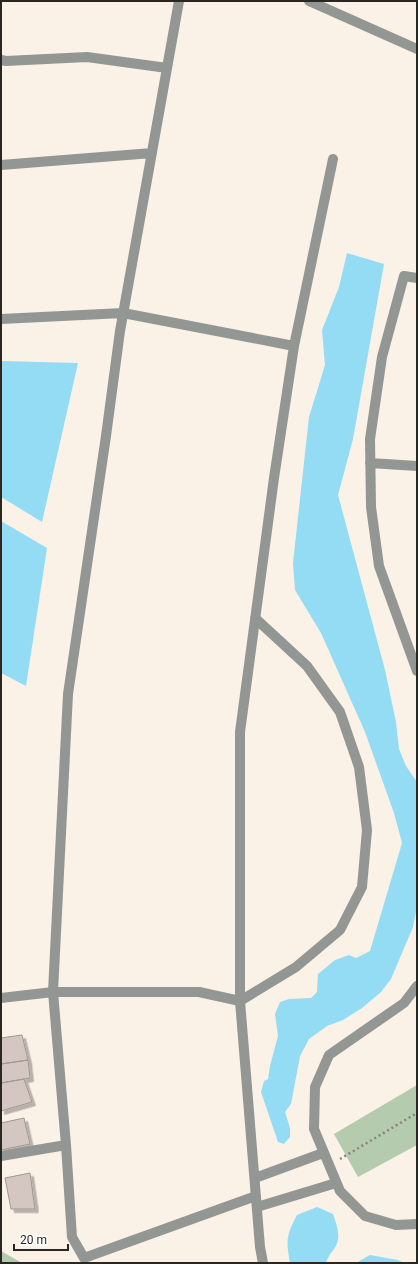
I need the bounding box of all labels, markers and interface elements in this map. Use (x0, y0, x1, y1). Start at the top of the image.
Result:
scale bar (14, 1226, 68, 1252)
text: 20 m (20, 1233, 47, 1247)

